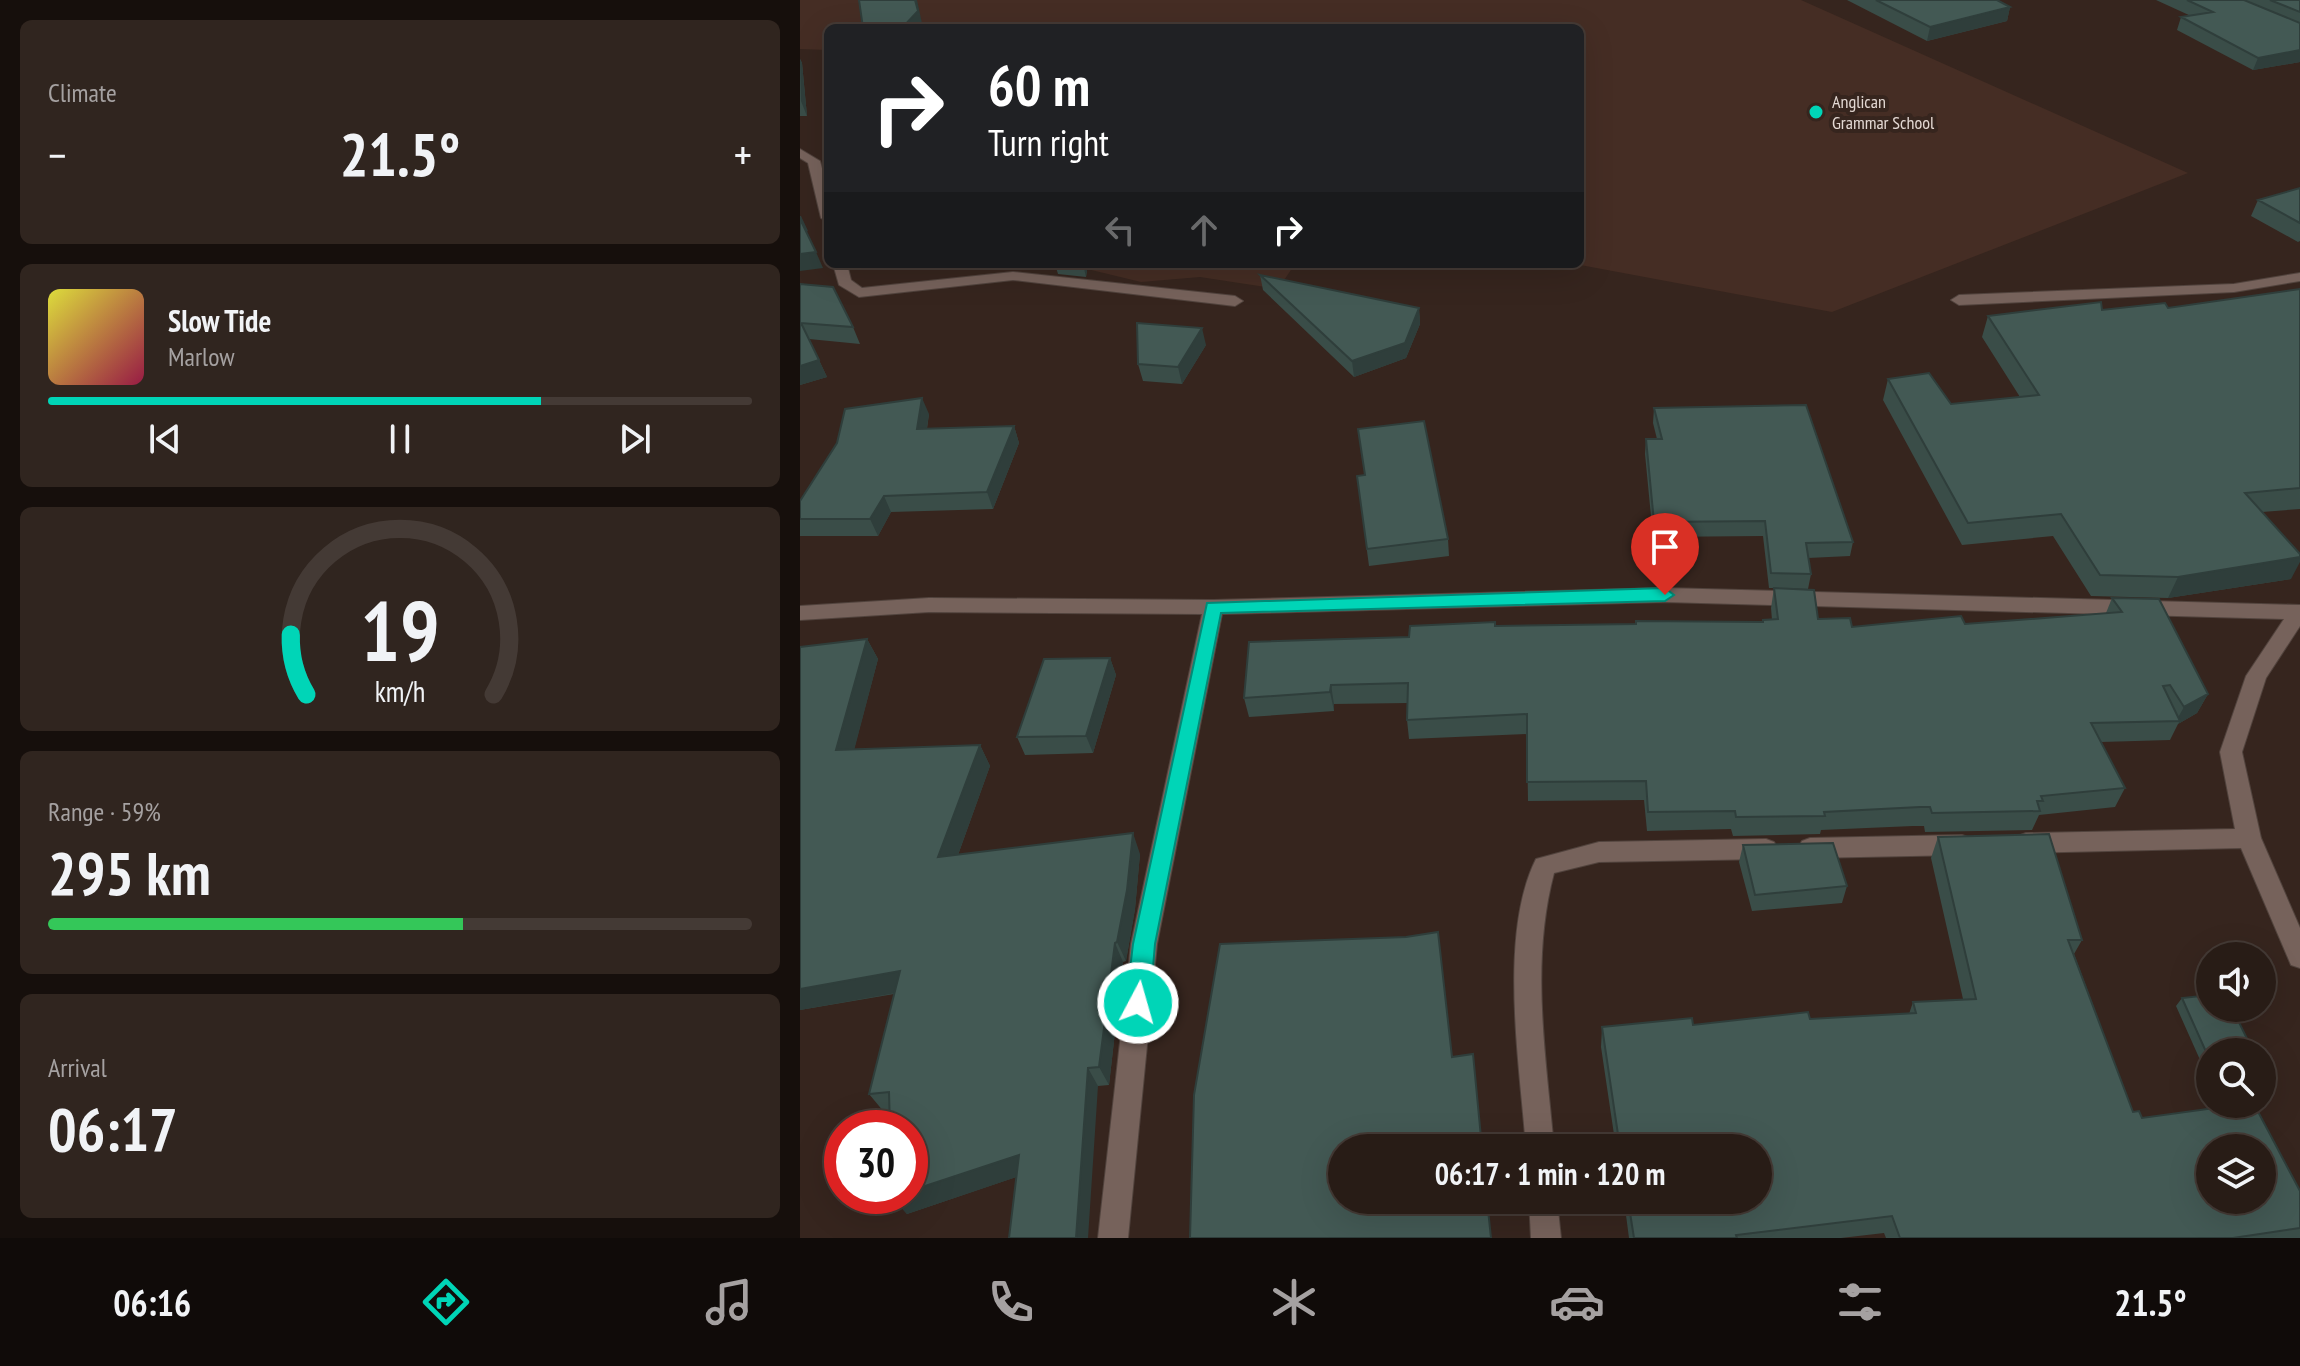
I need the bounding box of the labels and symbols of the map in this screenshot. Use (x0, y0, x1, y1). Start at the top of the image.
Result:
place label: Anglican Grammar School (1832, 90, 1935, 134)
marker: Anglican Grammar School (1807, 103, 1825, 121)
pin (1631, 513, 1699, 595)
position arrow (1096, 961, 1180, 1045)
speed limit sign: 30 (824, 1110, 928, 1214)

